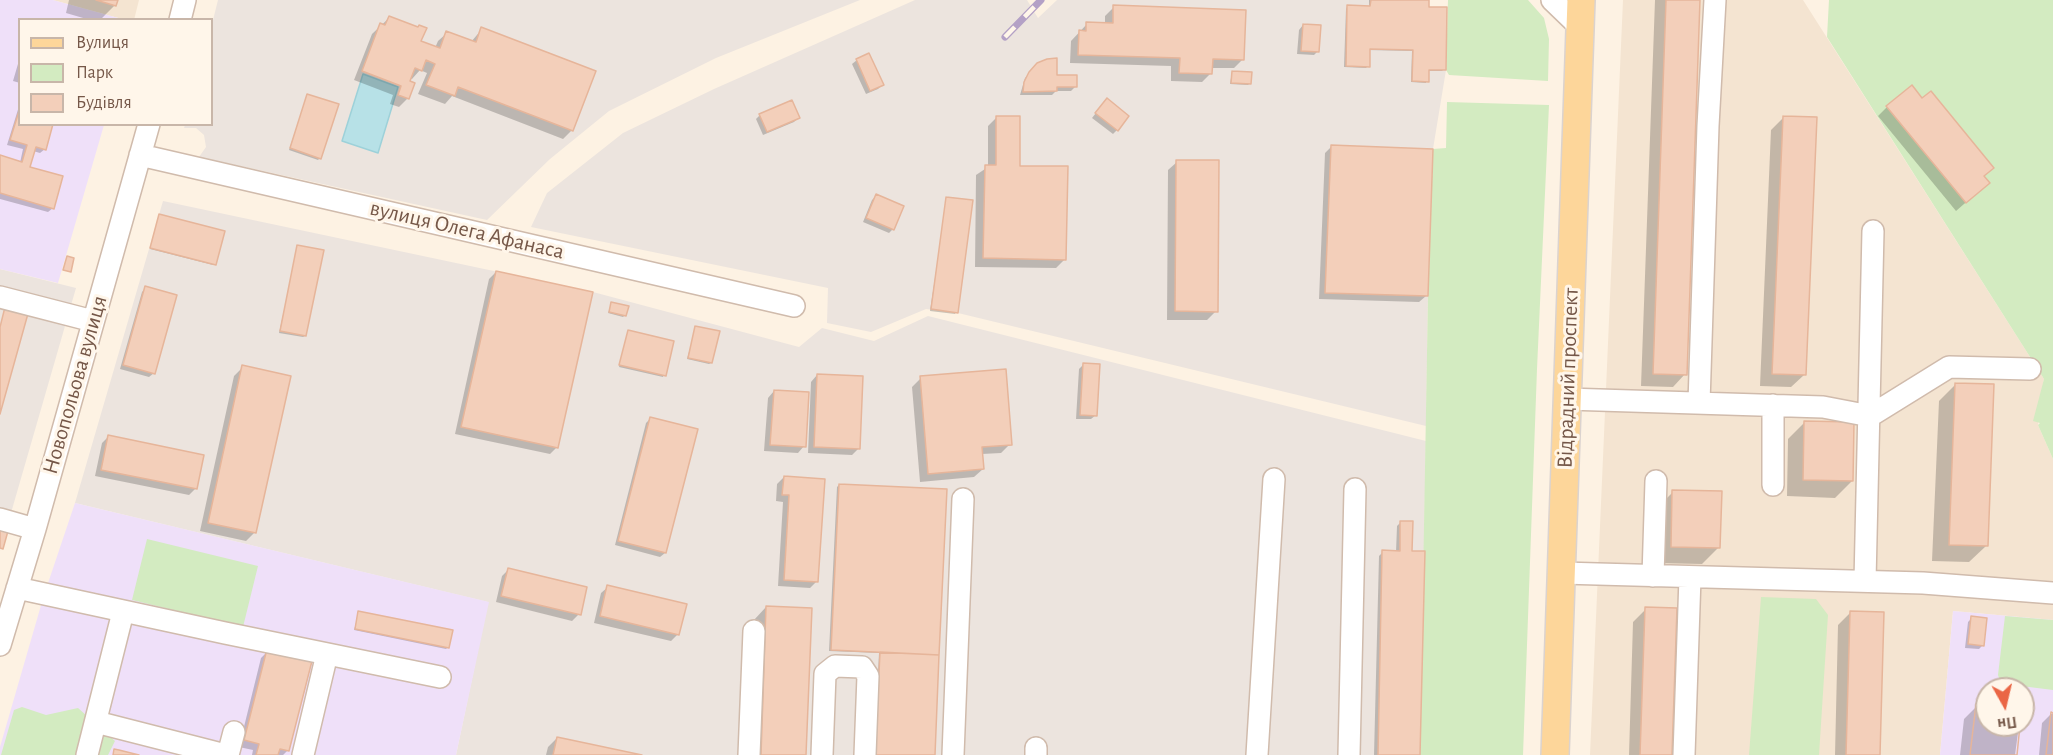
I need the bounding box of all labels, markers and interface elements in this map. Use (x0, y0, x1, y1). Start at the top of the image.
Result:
legend (18, 18, 213, 126)
text: Вулиця (76, 34, 129, 52)
text: Парк (76, 64, 113, 82)
text: Будівля (76, 94, 132, 112)
street label: вулиця Олега Афанаса (367, 195, 567, 265)
street label: Відрадний проспект (1552, 287, 1584, 469)
street label: Новопольова вулиця (37, 293, 113, 477)
north arrow (1975, 677, 2035, 737)
text: Пн (1996, 714, 2018, 732)

